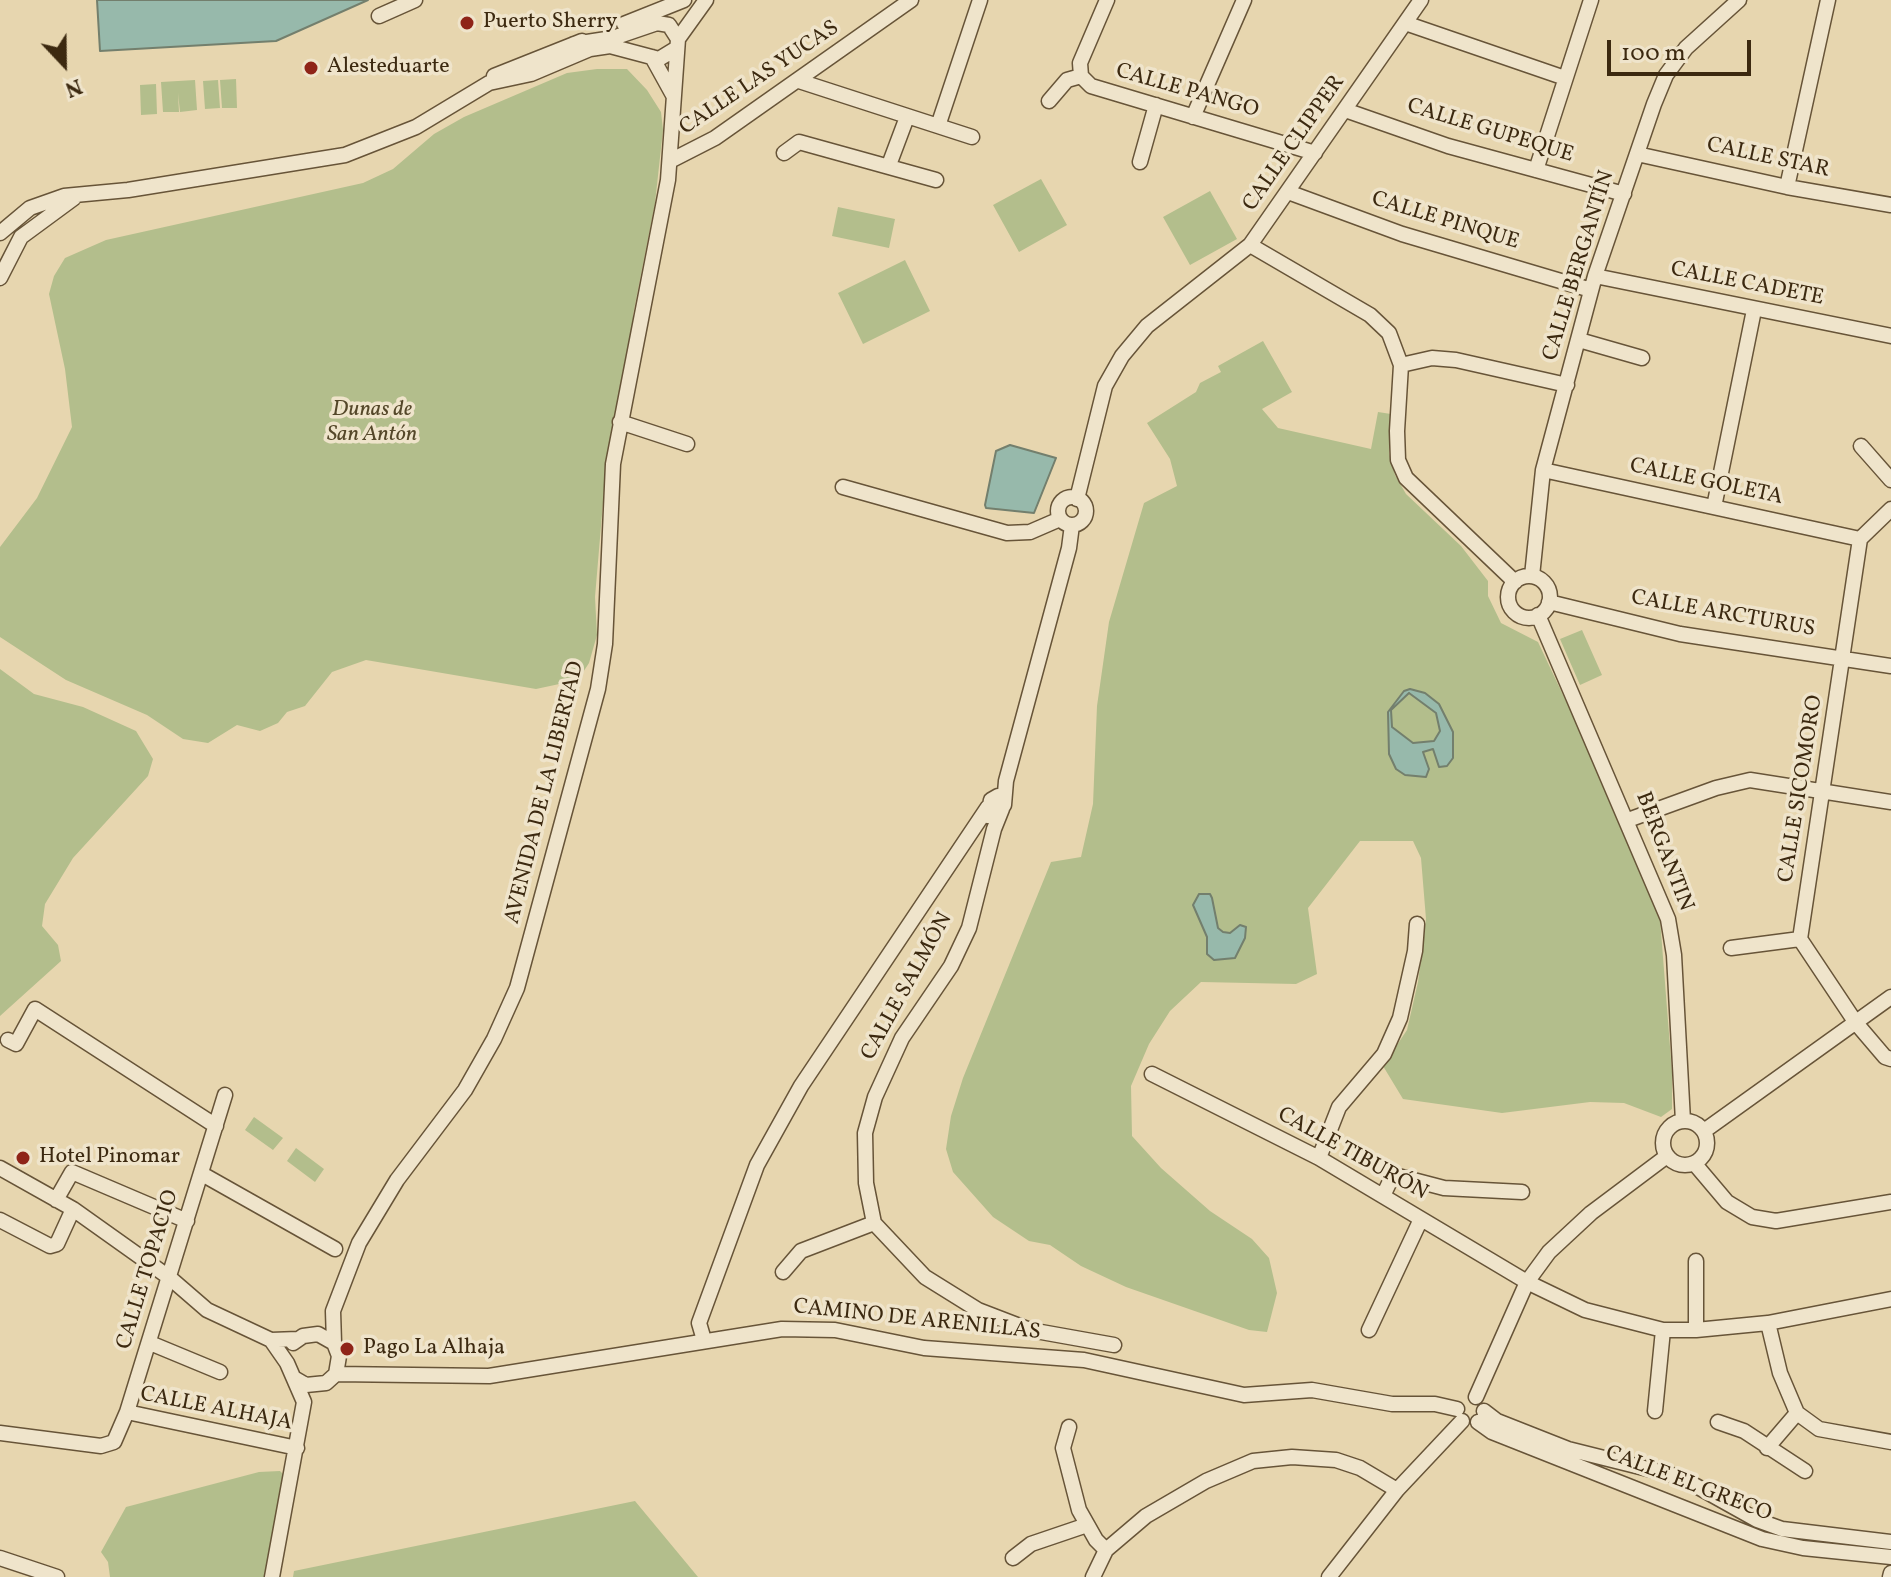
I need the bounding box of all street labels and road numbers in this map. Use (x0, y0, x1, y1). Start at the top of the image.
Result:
street label: CALLE LAS YUCAS (675, 16, 845, 142)
street label: CALLE PANGO (1113, 59, 1261, 125)
street label: CALLE CLIPPER (1238, 71, 1352, 217)
street label: CALLE GUPEQUE (1404, 94, 1576, 170)
street label: CALLE STAR (1704, 133, 1832, 185)
street label: CALLE BERGANTÍN (1539, 168, 1621, 364)
street label: CALLE PINQUE (1368, 187, 1522, 257)
street label: CALLE CADETE (1668, 257, 1826, 313)
street label: CALLE GOLETA (1627, 454, 1785, 512)
street label: CALLE ARCTURUS (1629, 586, 1817, 644)
street label: AVENIDA DE LA LIBERTAD (501, 659, 591, 927)
street label: CALLE SICOMORO (1774, 693, 1830, 885)
street label: BERGANTIN (1628, 789, 1698, 915)
street label: CALLE SALMÓN (857, 909, 959, 1065)
street label: CALLE TIBURÓN (1272, 1103, 1432, 1207)
street label: CALLE TOPACIO (112, 1187, 186, 1353)
street label: CAMINO DE ARENILLAS (792, 1295, 1042, 1347)
street label: CALLE ALHAJA (138, 1382, 294, 1438)
street label: CALLE EL GRECO (1601, 1441, 1775, 1529)

